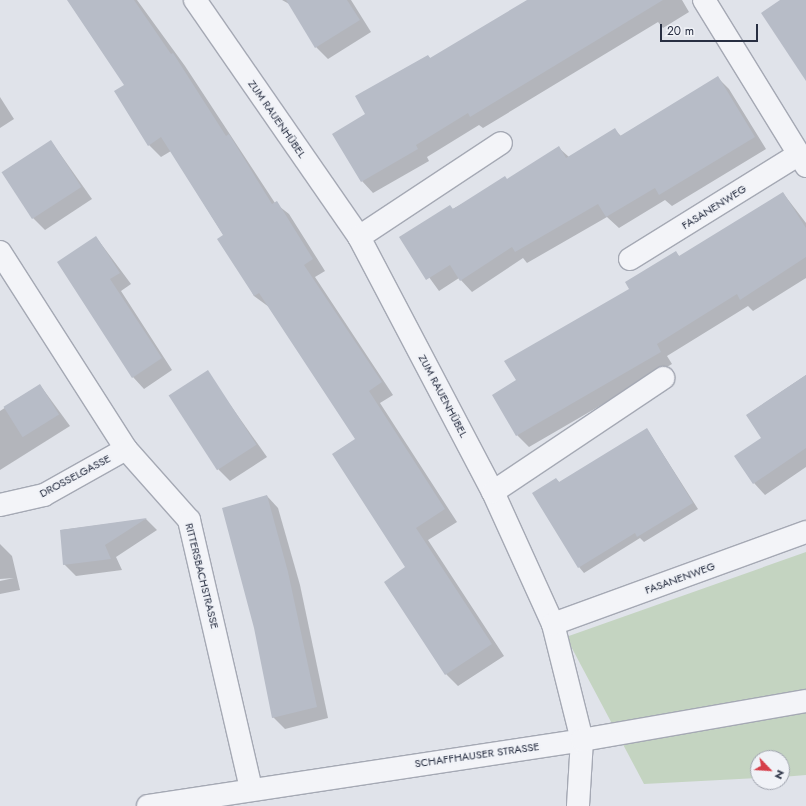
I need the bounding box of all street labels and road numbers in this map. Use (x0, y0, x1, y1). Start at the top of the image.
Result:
street label: ZUM RAUENHÜBEL (245, 78, 309, 160)
street label: FASANENWEG (679, 182, 749, 232)
street label: ZUM RAUENHÜBEL (416, 352, 470, 440)
street label: DROSSELGASSE (37, 452, 113, 500)
street label: RITTERSBACHSTRASSE (182, 522, 222, 630)
street label: FASANENWEG (643, 559, 717, 597)
street label: SCHAFFHAUSER STRASSE (414, 740, 540, 770)

